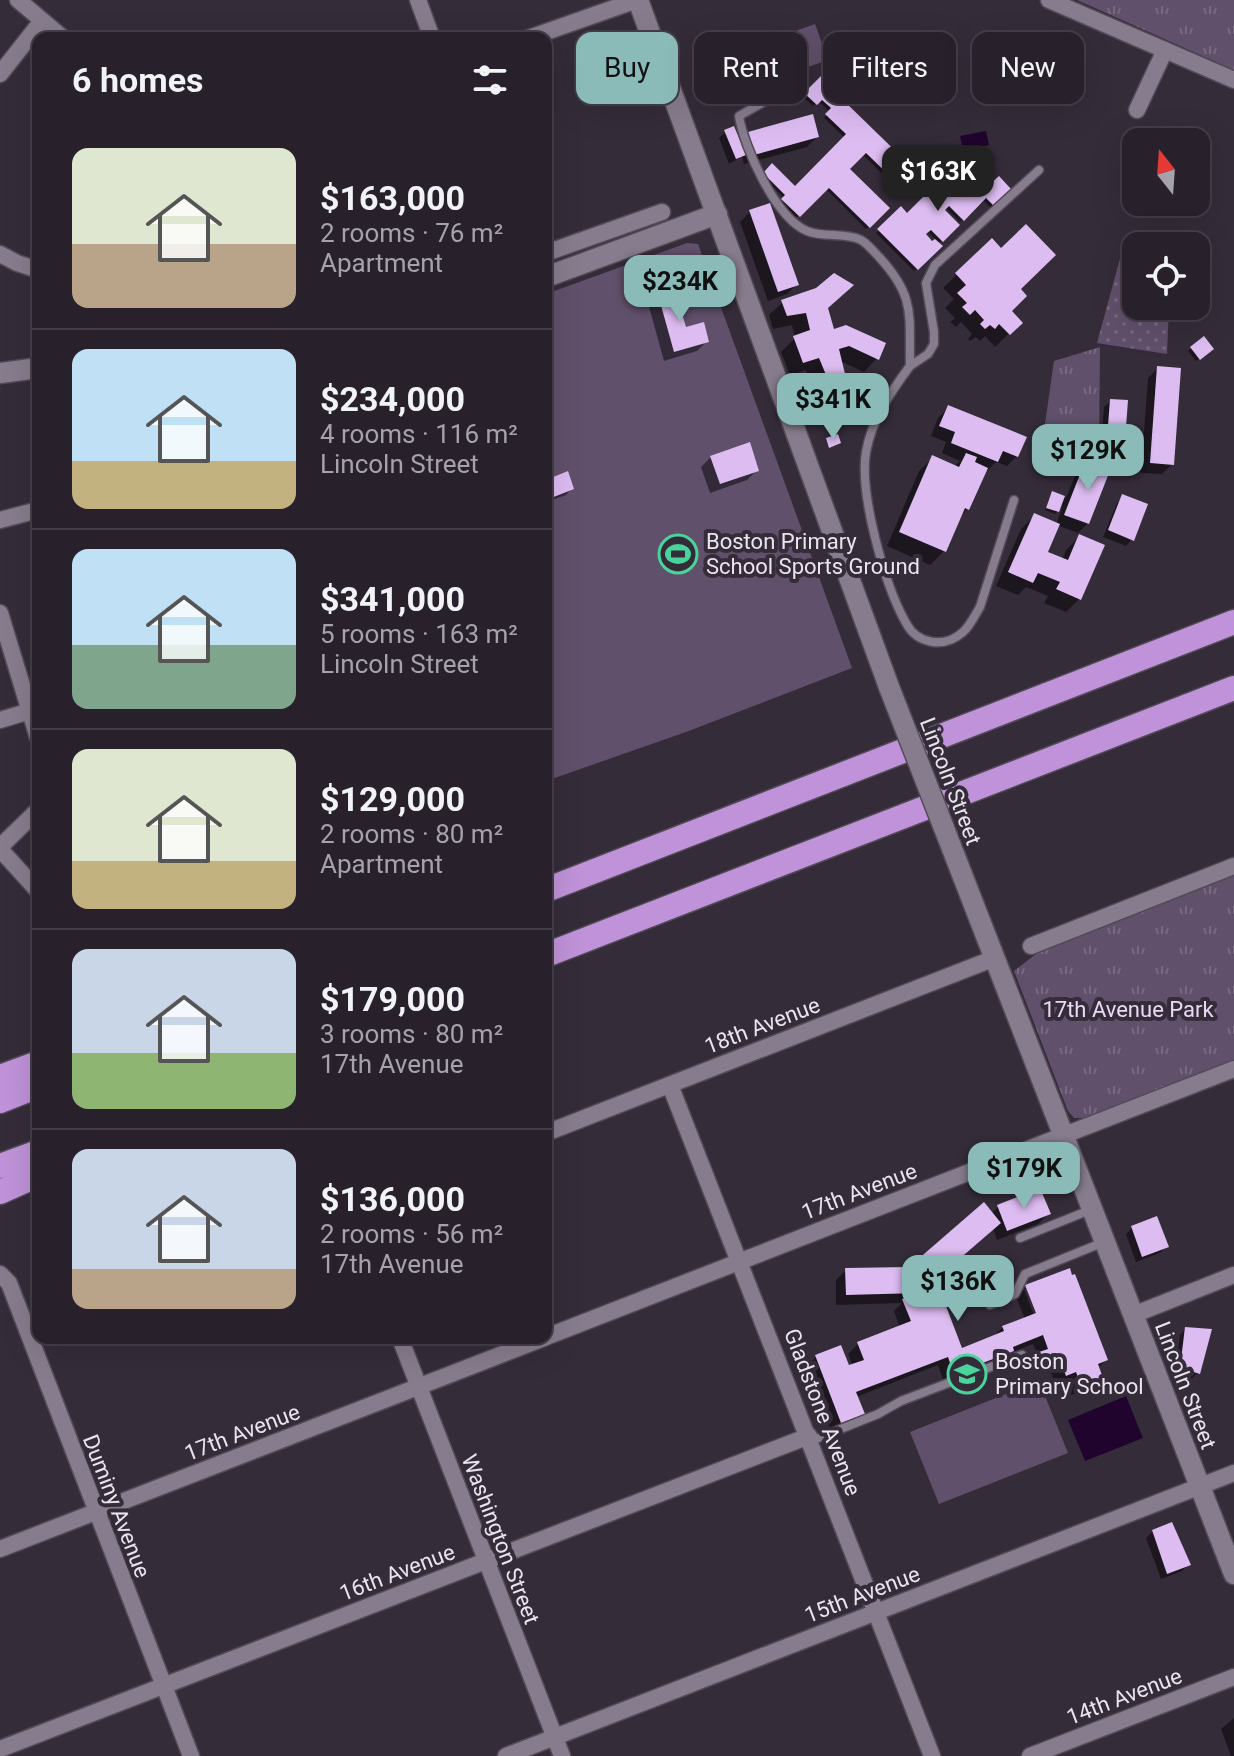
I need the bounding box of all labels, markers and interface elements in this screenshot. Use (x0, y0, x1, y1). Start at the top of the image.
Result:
chip: Buy (576, 32, 678, 104)
chip: Rent (694, 32, 807, 104)
chip: Filters (823, 32, 956, 104)
chip: New (972, 32, 1084, 104)
icon: filters (468, 58, 512, 102)
text: 6 homes (72, 60, 203, 100)
north arrow (1122, 128, 1210, 216)
map controls (1122, 128, 1210, 320)
pin: $163K (882, 145, 994, 213)
text: $163K (900, 156, 976, 186)
text: $163,000 (320, 178, 465, 218)
icon: home (136, 180, 232, 276)
text: 2 rooms · 76 m² (320, 218, 503, 248)
button: locate (1122, 232, 1210, 320)
text: Apartment (320, 248, 443, 278)
pin: $234K (624, 255, 736, 323)
text: $234K (642, 266, 718, 296)
pin: $341K (777, 373, 889, 441)
text: $234,000 (320, 379, 465, 419)
icon: home (136, 381, 232, 477)
text: $341K (795, 384, 871, 414)
text: 4 rooms · 116 m² (320, 419, 518, 449)
pin: $129K (1032, 424, 1144, 492)
text: $129K (1050, 435, 1126, 465)
text: Lincoln Street (320, 449, 479, 479)
place label: Boston Primary School Sports Ground (706, 529, 920, 579)
sports icon: Boston Primary School Sports Ground (657, 533, 699, 575)
text: $341,000 (320, 579, 465, 619)
icon: home (136, 581, 232, 677)
text: 5 rooms · 163 m² (320, 619, 518, 649)
text: Lincoln Street (320, 649, 479, 679)
street label: Lincoln Street (915, 714, 986, 848)
text: $129,000 (320, 779, 465, 819)
icon: home (136, 781, 232, 877)
text: 2 rooms · 80 m² (320, 819, 503, 849)
text: Apartment (320, 849, 443, 879)
text: $179,000 (320, 979, 465, 1019)
icon: home (136, 981, 232, 1077)
street label: 18th Avenue (701, 992, 823, 1059)
park label: 17th Avenue Park (1042, 997, 1214, 1022)
text: 3 rooms · 80 m² (320, 1019, 503, 1049)
text: 17th Avenue (320, 1049, 464, 1079)
pin: $179K (968, 1142, 1080, 1210)
text: $179K (986, 1153, 1062, 1183)
street label: 17th Avenue (798, 1158, 920, 1225)
text: $136,000 (320, 1179, 465, 1219)
icon: home (136, 1181, 232, 1277)
text: 2 rooms · 56 m² (320, 1219, 503, 1249)
text: 17th Avenue (320, 1249, 464, 1279)
pin: $136K (902, 1255, 1014, 1323)
text: $136K (920, 1266, 996, 1296)
street label: Lincoln Street (1150, 1318, 1221, 1452)
street label: Gladstone Avenue (779, 1325, 866, 1499)
place label: Boston Primary School (995, 1349, 1144, 1399)
school or university icon: Boston Primary School (946, 1353, 988, 1395)
street label: 17th Avenue (181, 1399, 303, 1466)
street label: Duminy Avenue (78, 1431, 155, 1581)
street label: Washington Street (457, 1451, 544, 1628)
street label: 16th Avenue (336, 1539, 458, 1606)
street label: 15th Avenue (801, 1561, 923, 1628)
street label: 14th Avenue (1063, 1663, 1185, 1730)

